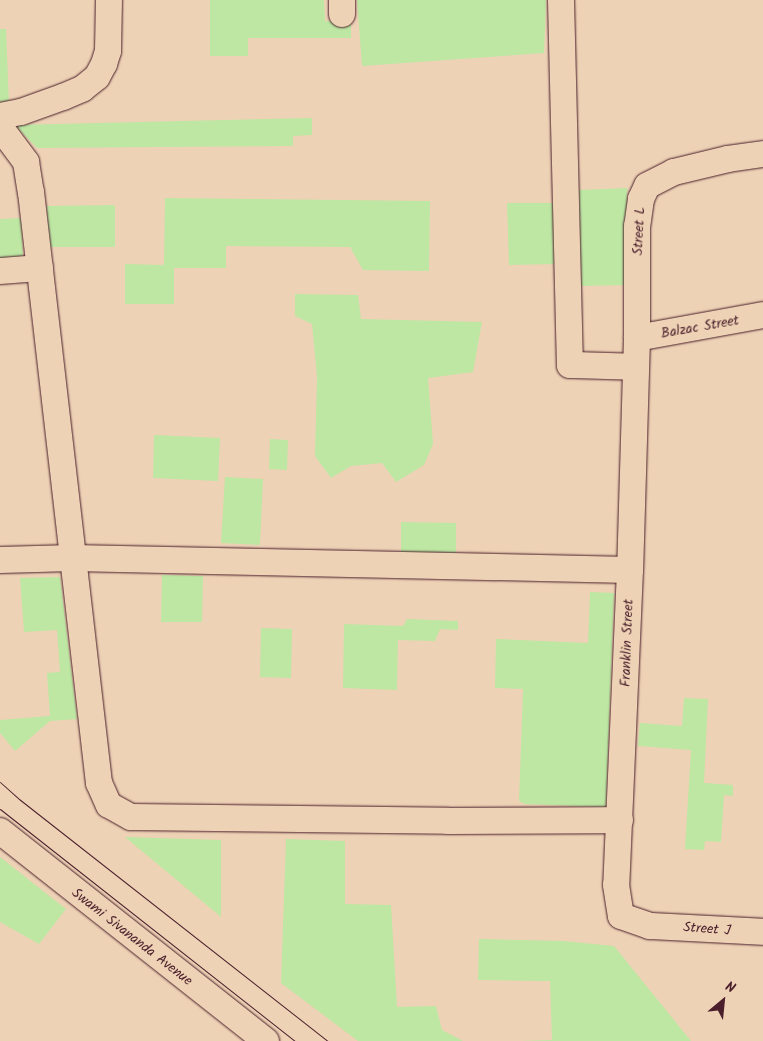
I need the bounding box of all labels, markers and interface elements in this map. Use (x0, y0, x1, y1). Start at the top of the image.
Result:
street label: Street L (629, 206, 649, 256)
street label: Balzac Street (660, 312, 740, 342)
street label: Franklin Street (617, 599, 637, 687)
street label: Swami Sivananda Avenue (68, 885, 196, 989)
street label: Street J (683, 919, 731, 939)
north arrow (698, 976, 748, 1026)
text: N (721, 976, 739, 1000)

